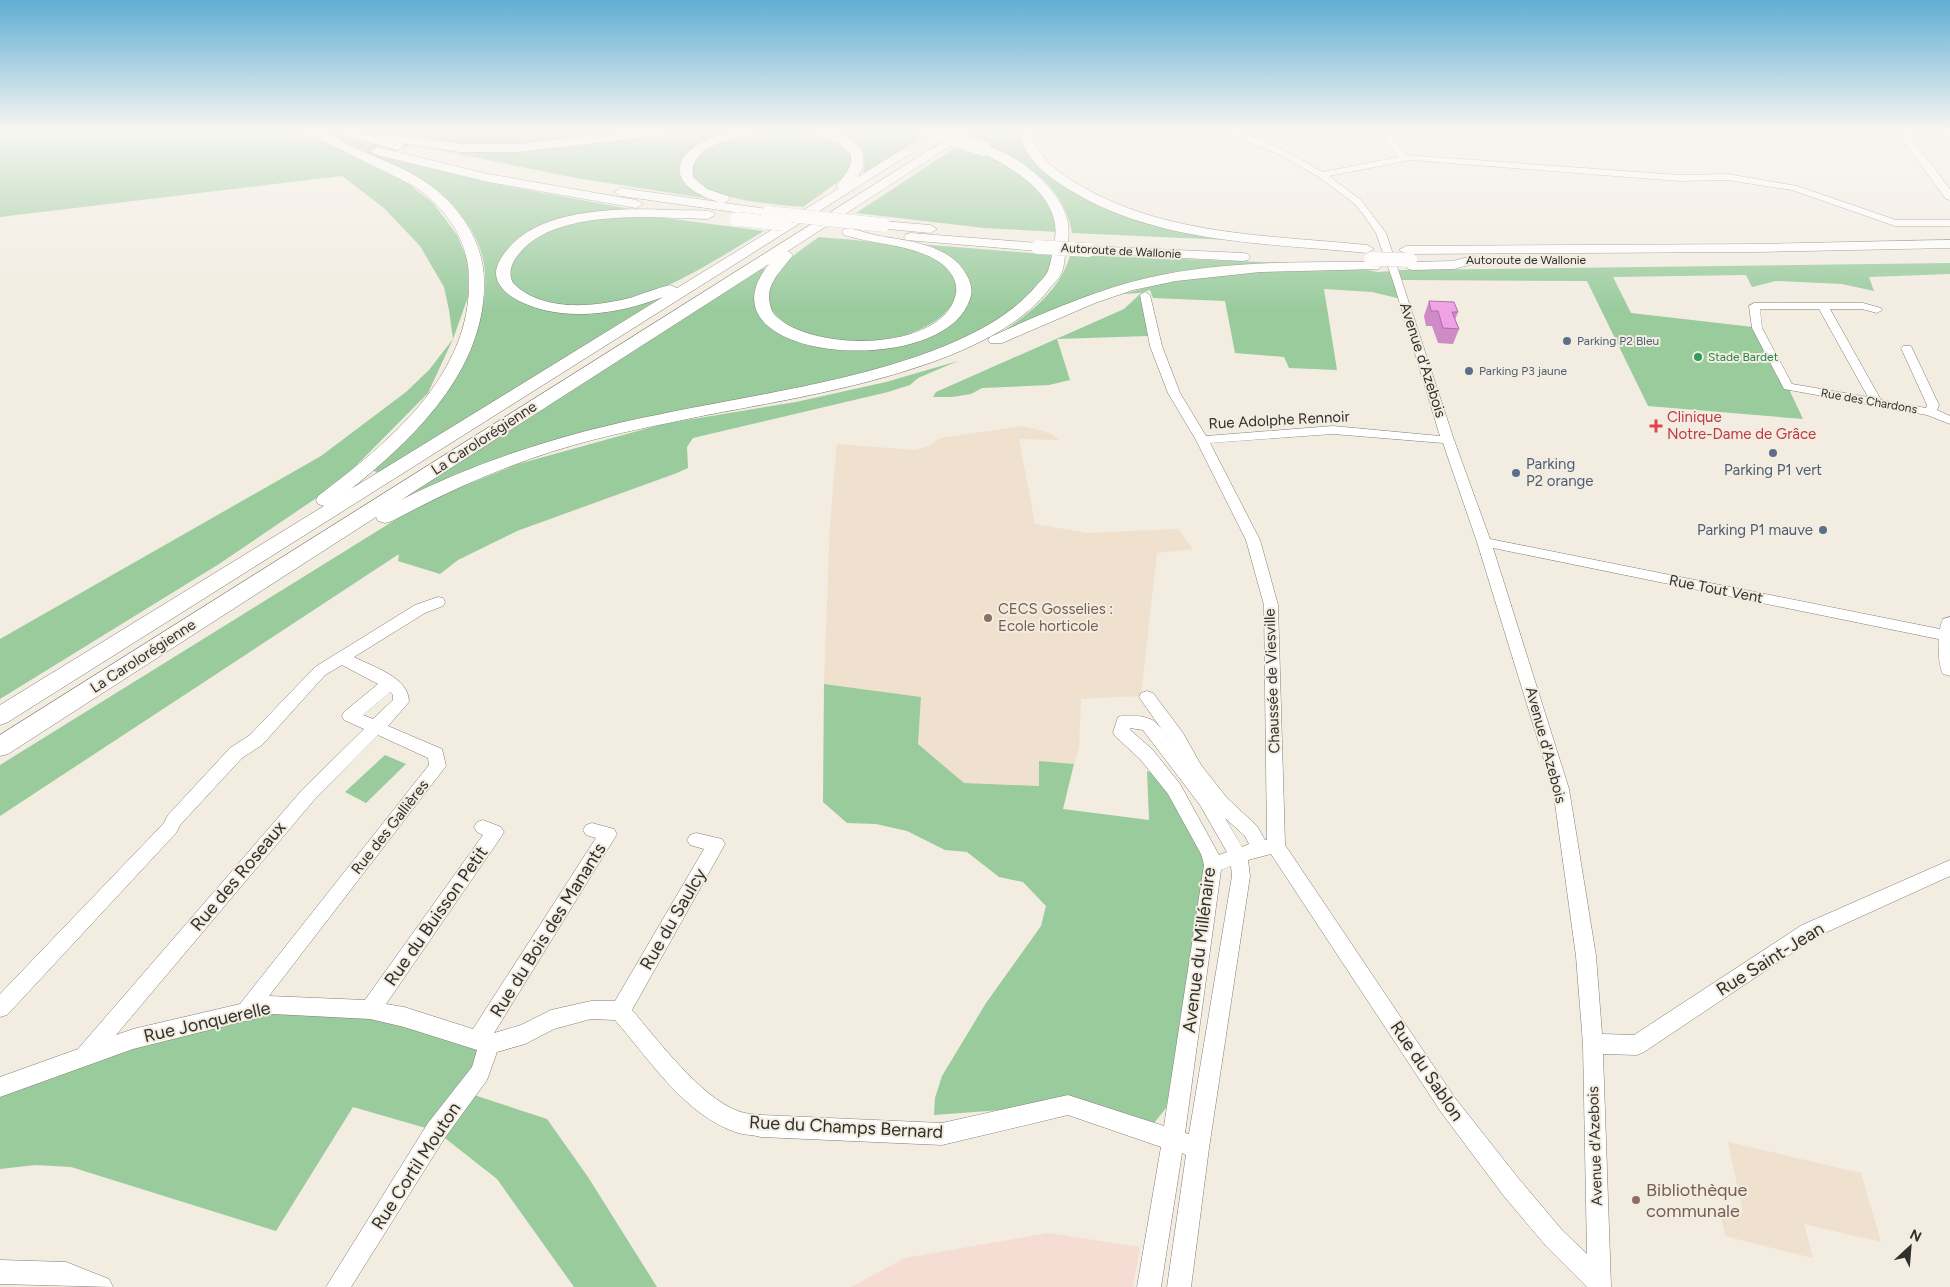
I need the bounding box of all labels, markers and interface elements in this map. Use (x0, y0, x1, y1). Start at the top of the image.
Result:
street label: Autoroute de Wallonie (1061, 241, 1182, 261)
street label: Autoroute de Wallonie (1466, 253, 1586, 267)
street label: Avenue d'Azebois (1396, 300, 1450, 420)
place label: Parking P2 Bleu (1577, 334, 1659, 348)
marker: Parking P2 Bleu (1561, 335, 1573, 347)
place label: Stade Bardet (1708, 350, 1779, 364)
marker: Stade Bardet (1692, 351, 1704, 363)
place label: Parking P3 jaune (1479, 364, 1567, 378)
marker: Parking P3 jaune (1463, 365, 1475, 377)
street label: Rue des Chardons (1820, 386, 1919, 416)
street label: La Carolorégienne (428, 397, 540, 479)
street label: Rue Adolphe Rennoir (1208, 407, 1350, 433)
place label: Clinique Notre-Dame de Grâce (1667, 408, 1816, 443)
marker: Clinique Notre-Dame de Grâce (1649, 419, 1663, 433)
marker: Parking P1 vert (1767, 447, 1779, 459)
place label: Parking P2 orange (1526, 455, 1594, 490)
place label: Parking P1 vert (1724, 461, 1822, 479)
marker: Parking P2 orange (1510, 467, 1522, 479)
place label: Parking P1 mauve (1697, 521, 1813, 539)
marker: Parking P1 mauve (1817, 524, 1829, 536)
street label: Rue Tout Vent (1667, 571, 1765, 607)
place label: CECS Gosselies : Ecole horticole (998, 600, 1113, 635)
street label: Chaussée de Viesville (1260, 608, 1284, 754)
marker: CECS Gosselies : Ecole horticole (982, 612, 994, 624)
street label: La Carolorégienne (87, 615, 199, 697)
street label: Avenue d'Azebois (1522, 685, 1570, 805)
street label: Rue des Gallières (348, 776, 432, 878)
street label: Rue des Roseaux (186, 816, 291, 935)
street label: Rue du Bois des Manants (485, 839, 611, 1021)
street label: Rue du Buisson Petit (380, 842, 493, 990)
street label: Rue du Saulcy (635, 864, 711, 974)
street label: Avenue du Millénaire (1178, 866, 1220, 1034)
street label: Rue Saint-Jean (1712, 917, 1828, 1001)
street label: Rue Jonquerelle (142, 997, 273, 1047)
street label: Rue du Sablon (1385, 1017, 1469, 1125)
street label: Avenue d'Azebois (1584, 1086, 1606, 1206)
street label: Rue Cortil Mouton (367, 1098, 465, 1234)
street label: Rue du Champs Bernard (748, 1111, 944, 1143)
place label: Bibliothèque communale (1646, 1179, 1747, 1222)
marker: Bibliothèque communale (1630, 1194, 1642, 1206)
north arrow (1885, 1222, 1935, 1272)
text: N (1907, 1226, 1924, 1246)

